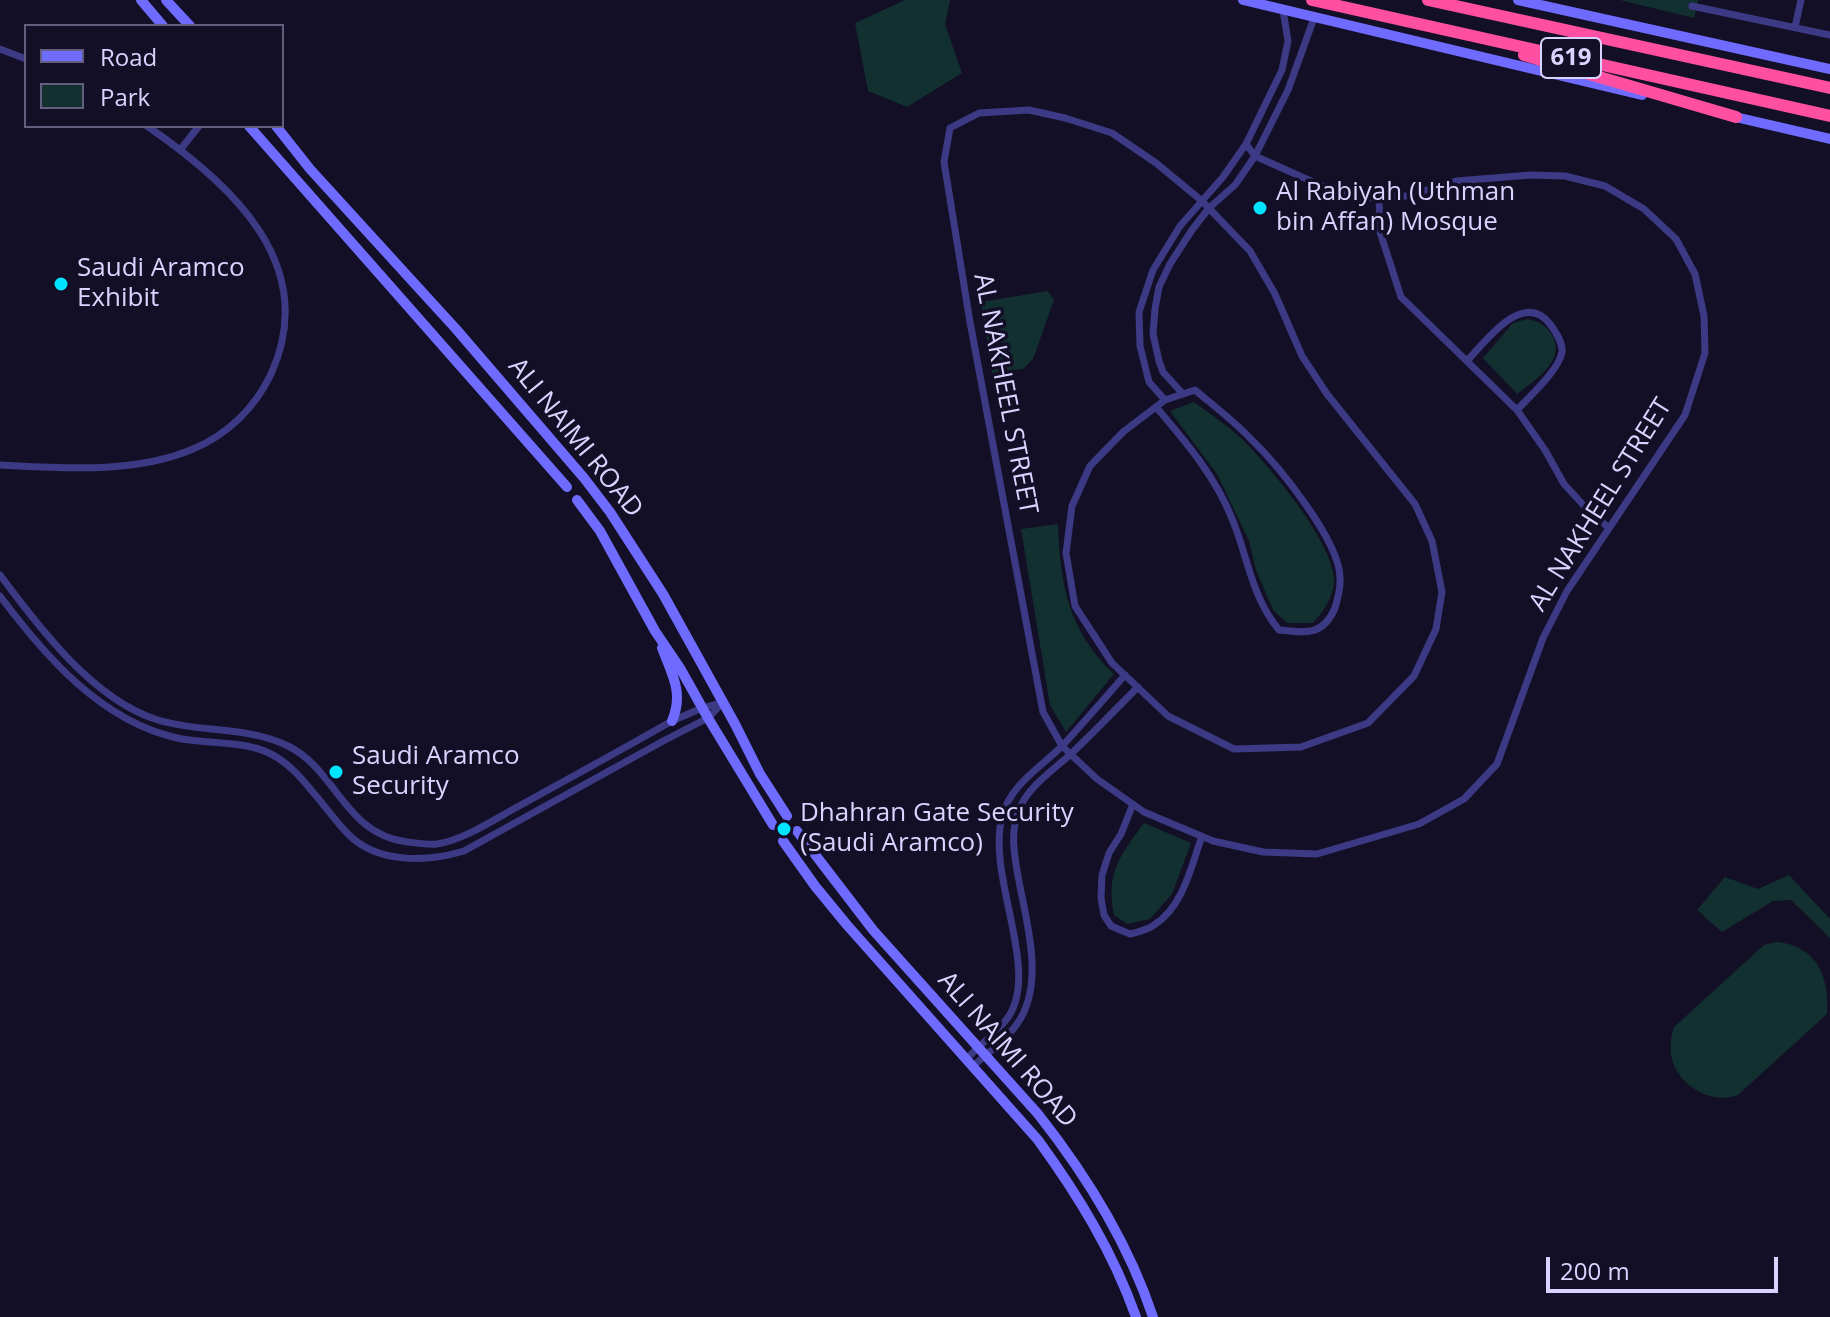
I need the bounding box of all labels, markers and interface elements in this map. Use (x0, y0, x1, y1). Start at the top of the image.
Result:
legend (24, 24, 284, 128)
road number: 619 (1541, 38, 1601, 78)
text: Road (100, 40, 157, 73)
text: Park (100, 80, 150, 113)
place label: Al Rabiyah (Uthman bin Affan) Mosque (1276, 177, 1515, 238)
marker: Al Rabiyah (Uthman bin Affan) Mosque (1251, 199, 1269, 217)
place label: Saudi Aramco Exhibit (77, 253, 245, 314)
street label: AL NAKHEEL STREET (966, 271, 1044, 517)
marker: Saudi Aramco Exhibit (52, 275, 70, 293)
street label: ALI NAIMI ROAD (501, 352, 649, 524)
street label: AL NAKHEEL STREET (1523, 393, 1679, 617)
place label: Saudi Aramco Security (352, 741, 520, 802)
marker: Saudi Aramco Security (327, 763, 345, 781)
place label: Dhahran Gate Security (Saudi Aramco) (800, 798, 1074, 860)
marker: Dhahran Gate Security (Saudi Aramco) (775, 820, 793, 838)
street label: ALI NAIMI ROAD (931, 966, 1083, 1134)
scale bar (1550, 1241, 1782, 1291)
text: 200 m (1560, 1254, 1630, 1287)

